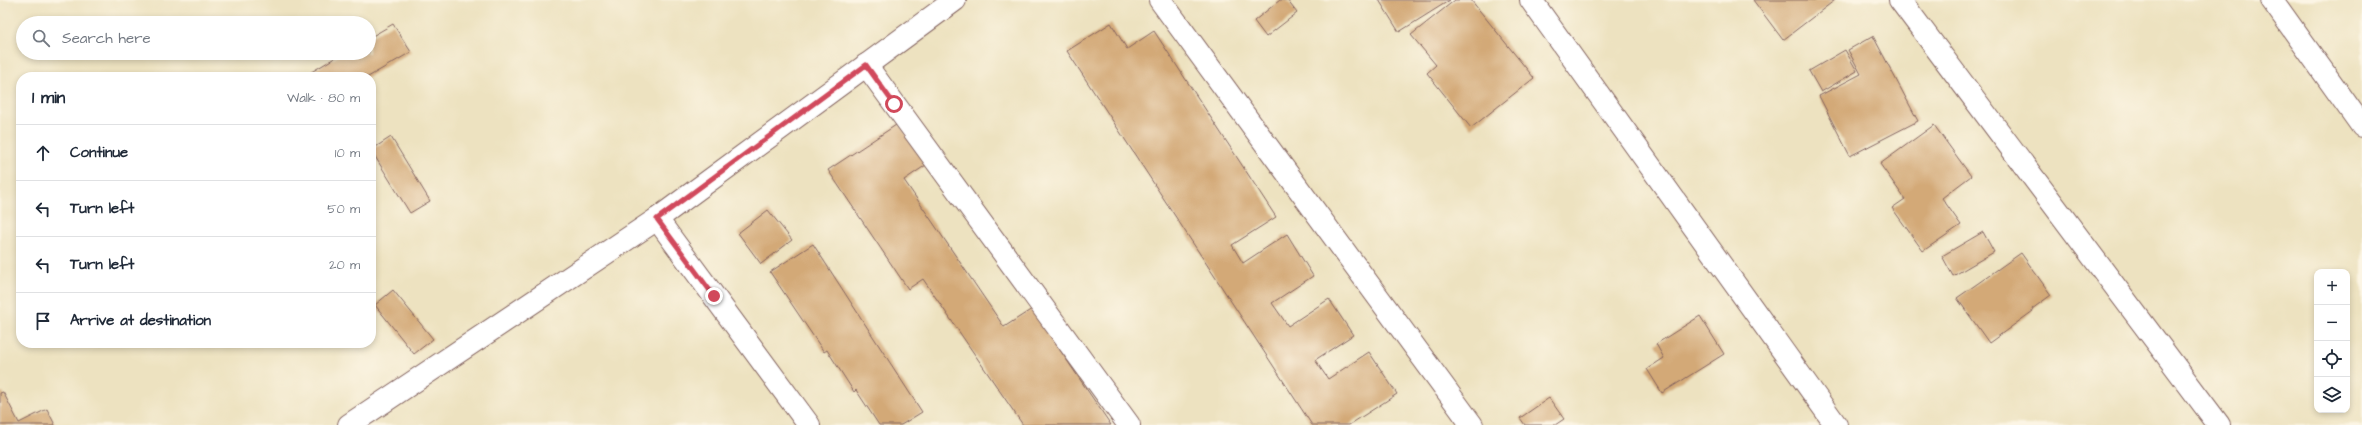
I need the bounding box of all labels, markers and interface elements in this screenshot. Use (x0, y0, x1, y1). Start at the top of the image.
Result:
search box (16, 16, 376, 60)
icon: search (30, 27, 52, 49)
text: Search here (62, 28, 151, 49)
text: 1 min (32, 86, 65, 110)
text: Walk · 80 m (287, 89, 360, 107)
route start (885, 95, 903, 113)
icon: ahead (32, 142, 54, 164)
text: Continue (70, 142, 128, 163)
text: 10 m (335, 144, 360, 162)
icon: left (32, 198, 54, 220)
text: Turn left (70, 198, 134, 219)
text: 50 m (327, 200, 360, 218)
icon: left (32, 254, 54, 276)
text: Turn left (70, 254, 134, 275)
text: 20 m (329, 256, 360, 274)
map controls (2314, 269, 2350, 413)
button: + (2314, 269, 2350, 305)
route end (705, 287, 723, 305)
button: − (2314, 305, 2350, 341)
icon: arrive (32, 310, 54, 332)
text: Arrive at destination (70, 310, 211, 331)
button: locate (2314, 341, 2350, 377)
button: layers (2314, 377, 2350, 413)

